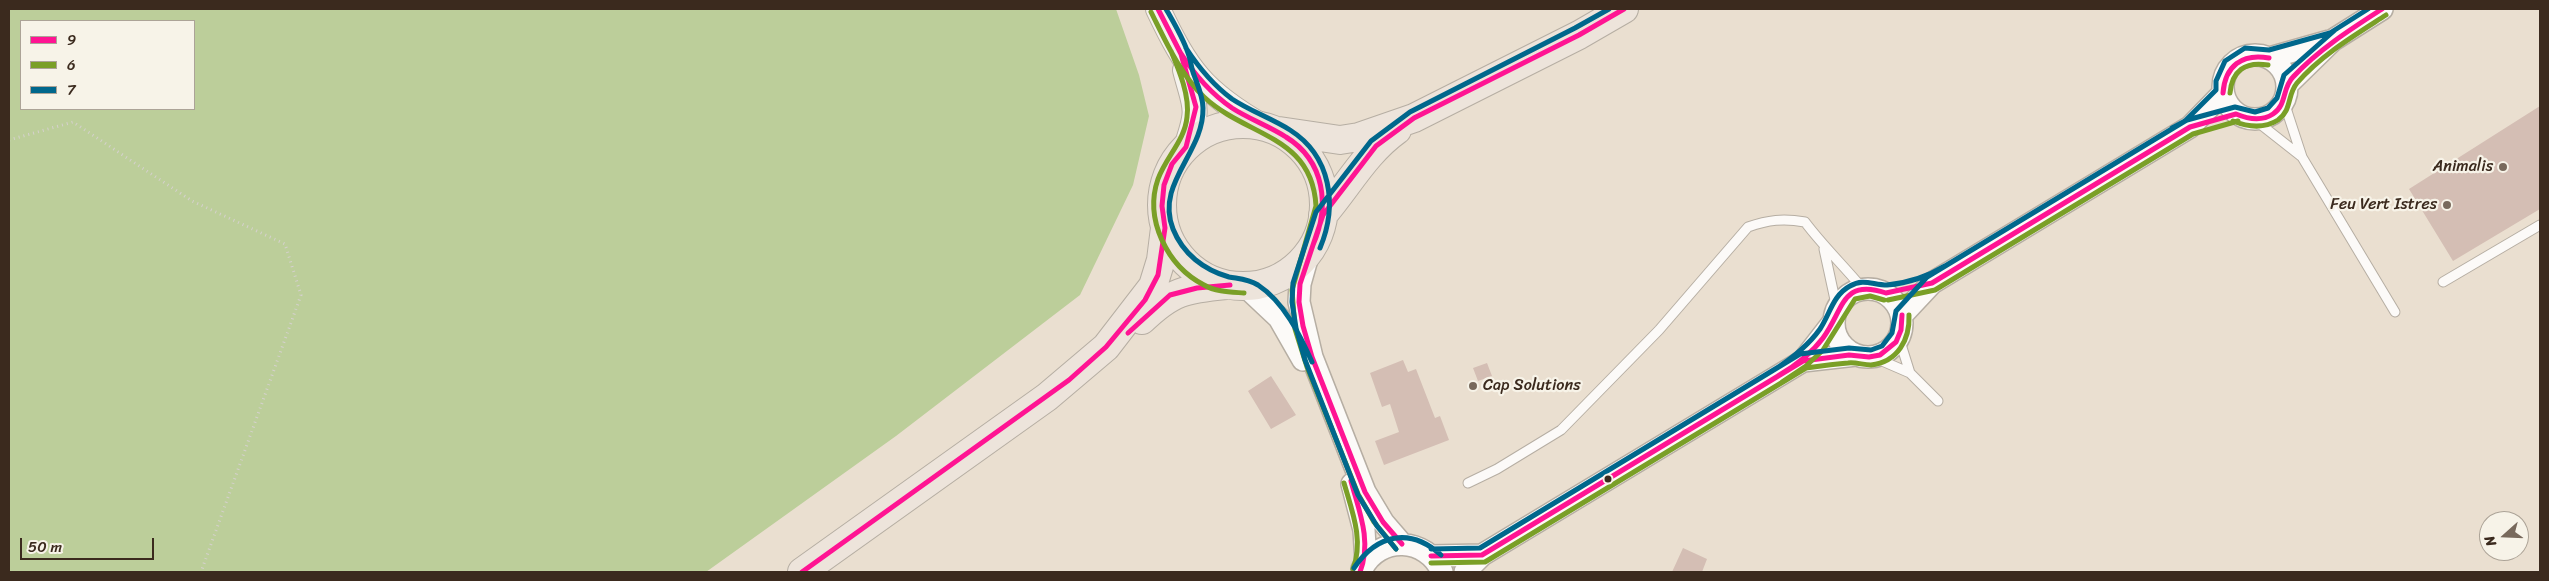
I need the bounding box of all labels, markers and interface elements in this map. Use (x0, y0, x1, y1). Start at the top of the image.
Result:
legend (20, 20, 195, 110)
text: 9 (67, 27, 76, 53)
text: 6 (67, 52, 76, 78)
text: 7 (67, 77, 76, 103)
place label: Animalis (2433, 157, 2493, 177)
marker: Animalis (2497, 161, 2509, 173)
place label: Feu Vert Istres (2330, 195, 2437, 215)
marker: Feu Vert Istres (2441, 199, 2453, 211)
place label: Cap Solutions (1483, 376, 1581, 396)
marker: Cap Solutions (1467, 380, 1479, 392)
unlabelled marker (1603, 474, 1613, 484)
north arrow (2479, 511, 2529, 561)
scale bar (22, 528, 156, 560)
text: N (2477, 532, 2504, 550)
text: 50 m (28, 534, 62, 560)

